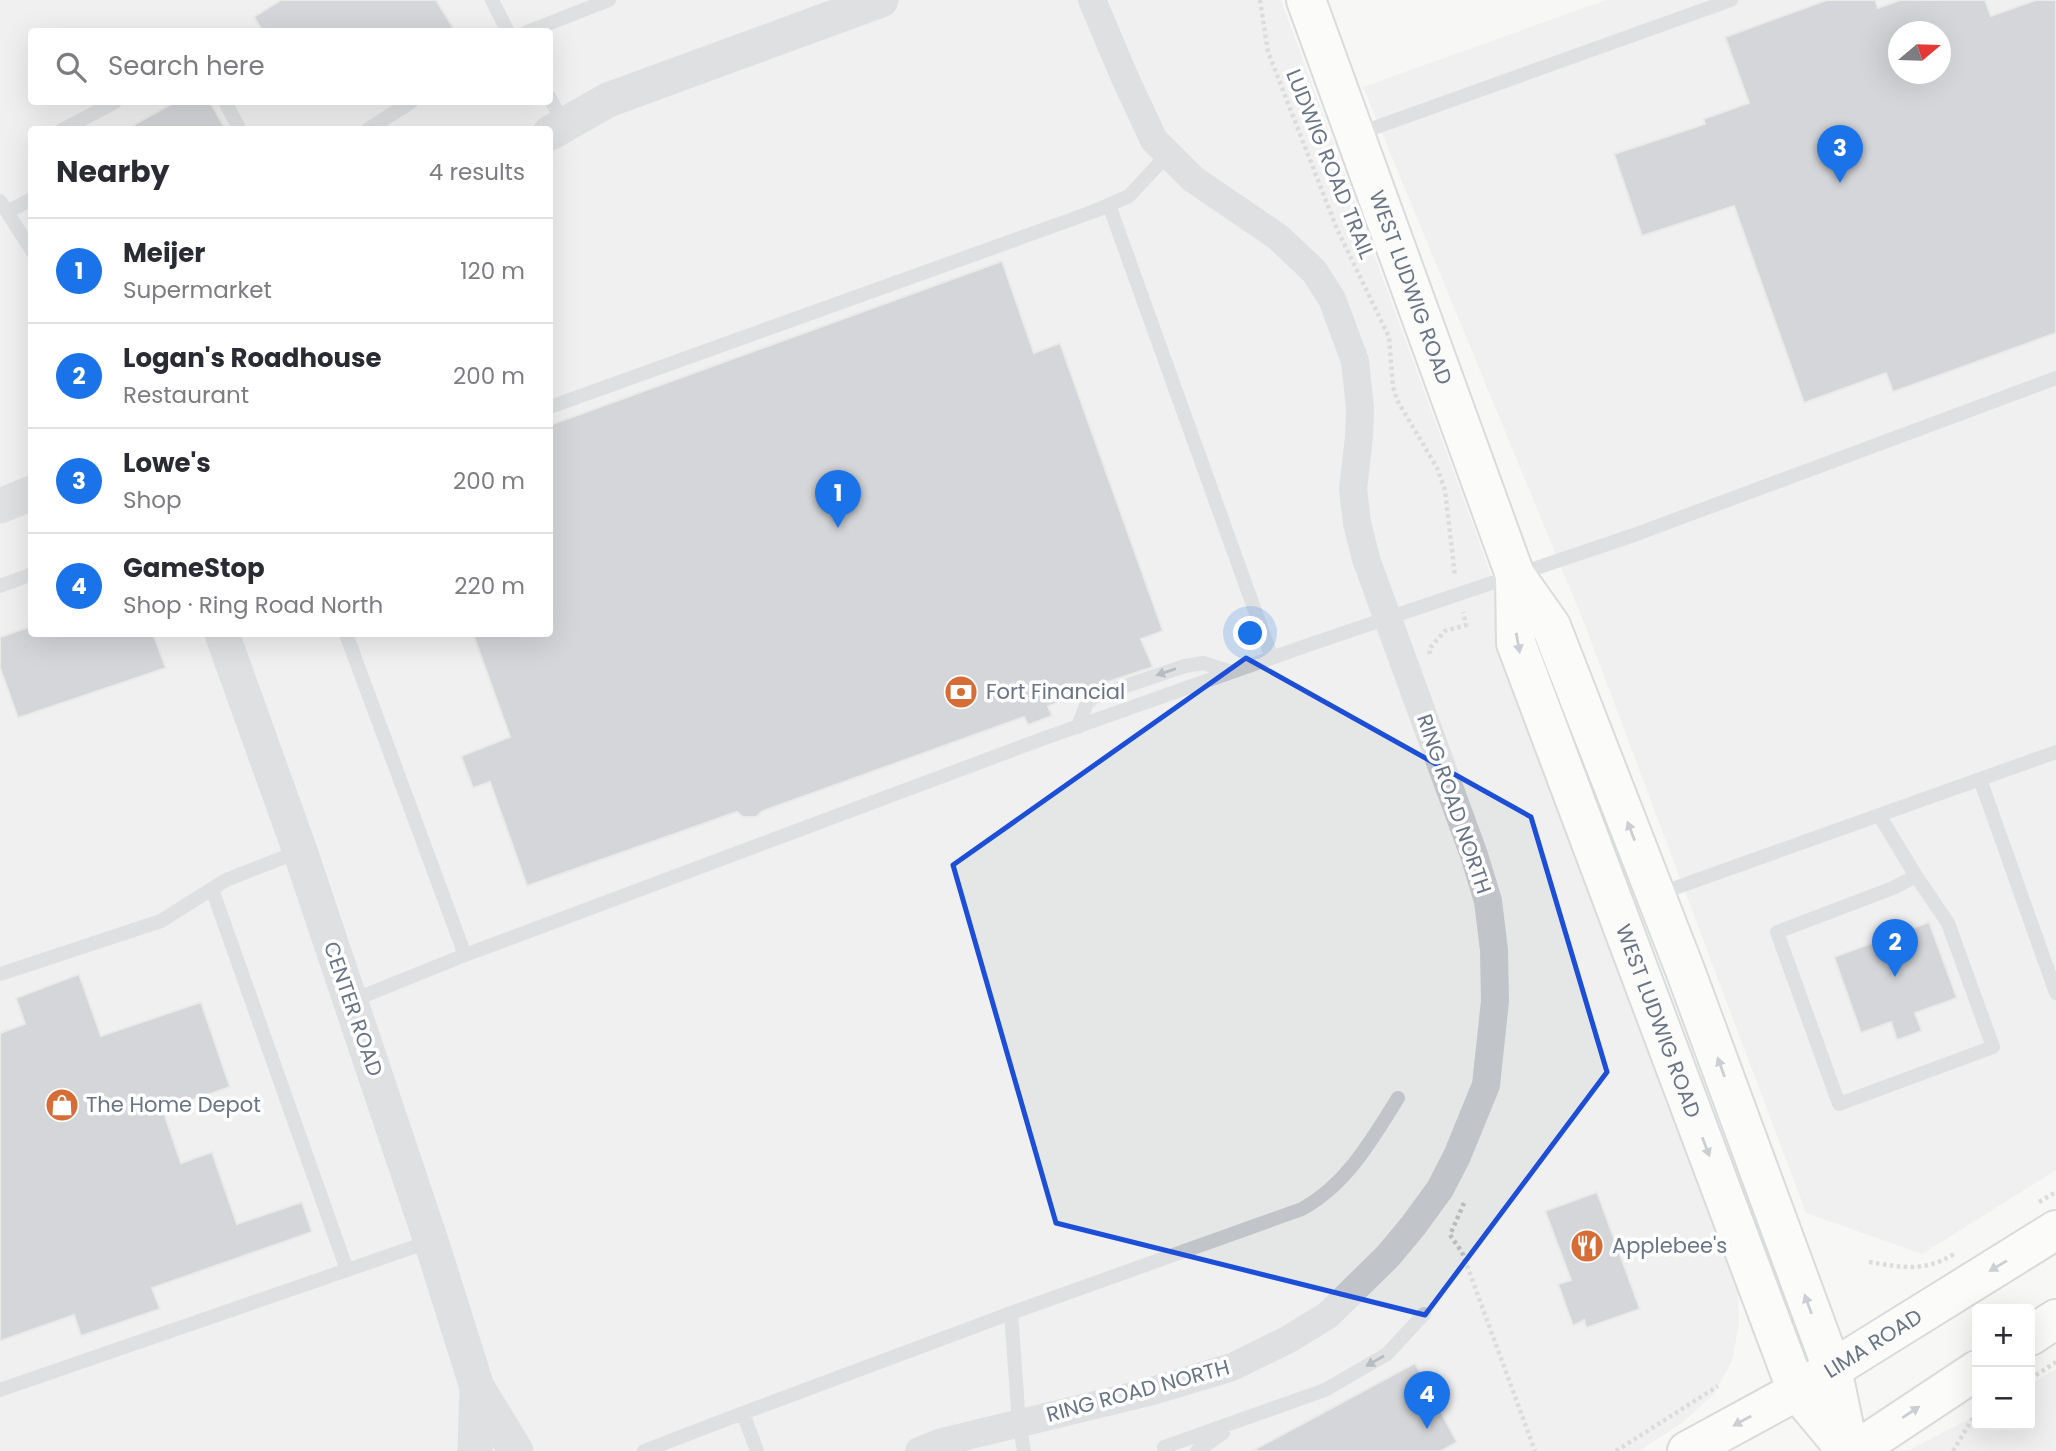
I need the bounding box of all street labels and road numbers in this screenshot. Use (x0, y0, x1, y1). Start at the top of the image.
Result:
street label: LUDWIG ROAD TRAIL (1279, 65, 1382, 263)
street label: WEST LUDWIG ROAD (1362, 186, 1460, 389)
street label: RING ROAD NORTH (1410, 710, 1499, 898)
street label: WEST LUDWIG ROAD (1609, 920, 1708, 1122)
street label: CENTER ROAD (317, 938, 390, 1080)
street label: LIMA ROAD (1818, 1302, 1927, 1385)
street label: RING ROAD NORTH (1043, 1352, 1233, 1429)

